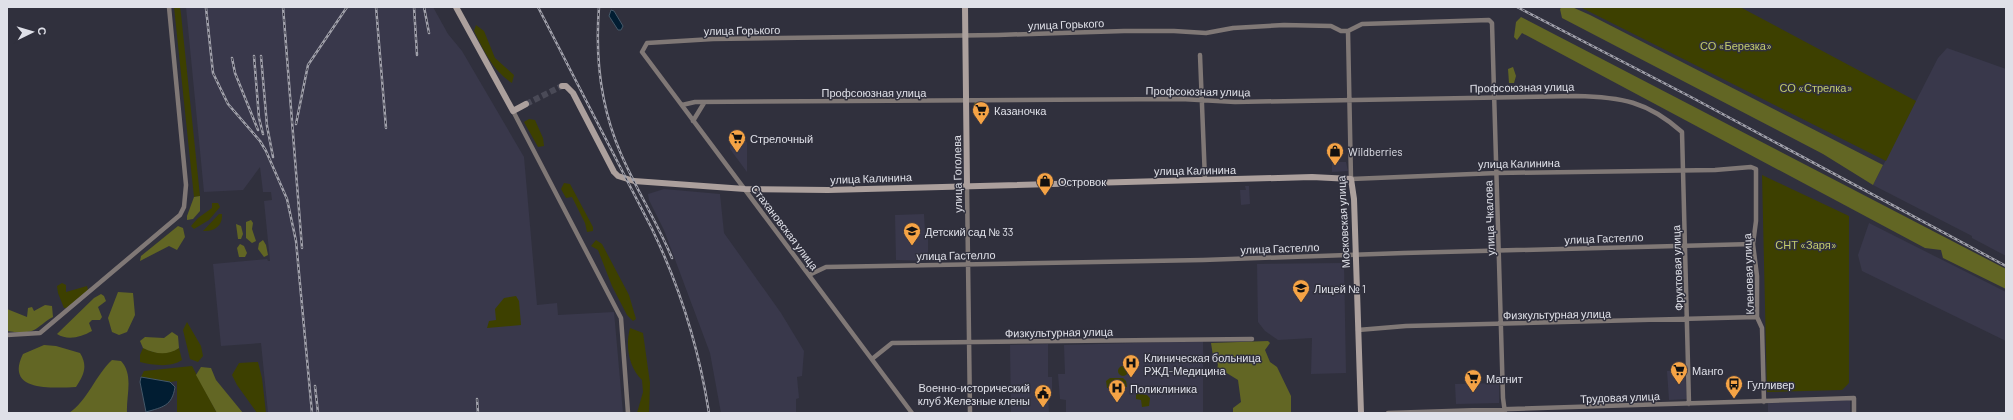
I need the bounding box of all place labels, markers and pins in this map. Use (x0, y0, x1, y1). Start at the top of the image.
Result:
supermarket icon: Казаночка (971, 100, 991, 125)
place label: Казаночка (994, 104, 1047, 117)
supermarket icon: Стрелочный (727, 128, 747, 153)
place label: Стрелочный (750, 132, 813, 145)
shop icon: Wildberries (1325, 141, 1345, 166)
place label: Wildberries (1348, 145, 1403, 158)
shop icon: Островок (1035, 171, 1055, 196)
place label: Островок (1058, 175, 1106, 188)
school or university icon: Детский сад № 33 (902, 221, 922, 246)
place label: Детский сад № 33 (925, 225, 1014, 238)
school or university icon: Лицей № 1 (1291, 278, 1311, 303)
place label: Лицей № 1 (1314, 282, 1366, 295)
place label: Клиническая больница РЖД-Медицина (1144, 351, 1262, 377)
hospital icon: Клиническая больница РЖД-Медицина (1121, 353, 1141, 378)
supermarket icon: Манго (1669, 360, 1689, 385)
place label: Манго (1692, 364, 1723, 377)
supermarket icon: Магнит (1463, 368, 1483, 393)
place label: Магнит (1486, 372, 1523, 385)
bus stop icon: Гулливер (1724, 374, 1744, 399)
hospital icon: Поликлиника (1107, 378, 1127, 403)
place label: Гулливер (1747, 378, 1794, 391)
place label: Военно-исторический клуб Железные клены (918, 381, 1030, 407)
place label: Поликлиника (1130, 382, 1198, 395)
public building icon: Военно-исторический клуб Железные клены (1033, 383, 1053, 408)

